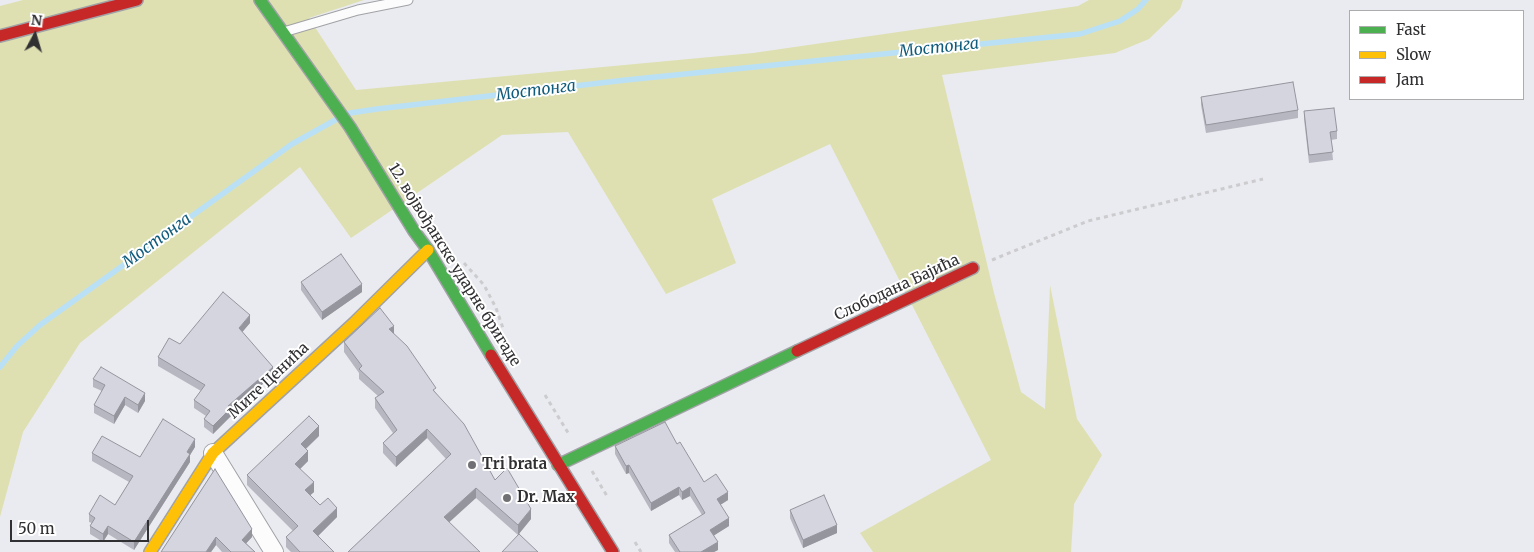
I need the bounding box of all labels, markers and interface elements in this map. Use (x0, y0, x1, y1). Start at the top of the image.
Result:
north arrow (10, 10, 60, 60)
legend (1349, 10, 1524, 100)
text: N (30, 11, 43, 30)
text: Fast (1396, 20, 1426, 39)
water label: Мостонга (898, 34, 980, 62)
text: Slow (1396, 45, 1431, 64)
text: Jam (1396, 70, 1424, 89)
water label: Мостонга (495, 77, 577, 105)
street label: 12. војвођанске ударне бригаде (384, 160, 524, 370)
water label: Мостонга (119, 210, 195, 272)
street label: Слободана Бајића (832, 251, 962, 325)
street label: Мите Ценића (225, 339, 313, 423)
place label: Tri brata (482, 456, 547, 474)
marker: Tri brata (466, 459, 478, 471)
place label: Dr. Max (517, 489, 575, 507)
marker: Dr. Max (501, 492, 513, 504)
scale bar (12, 510, 151, 542)
text: 50 m (18, 519, 55, 538)

